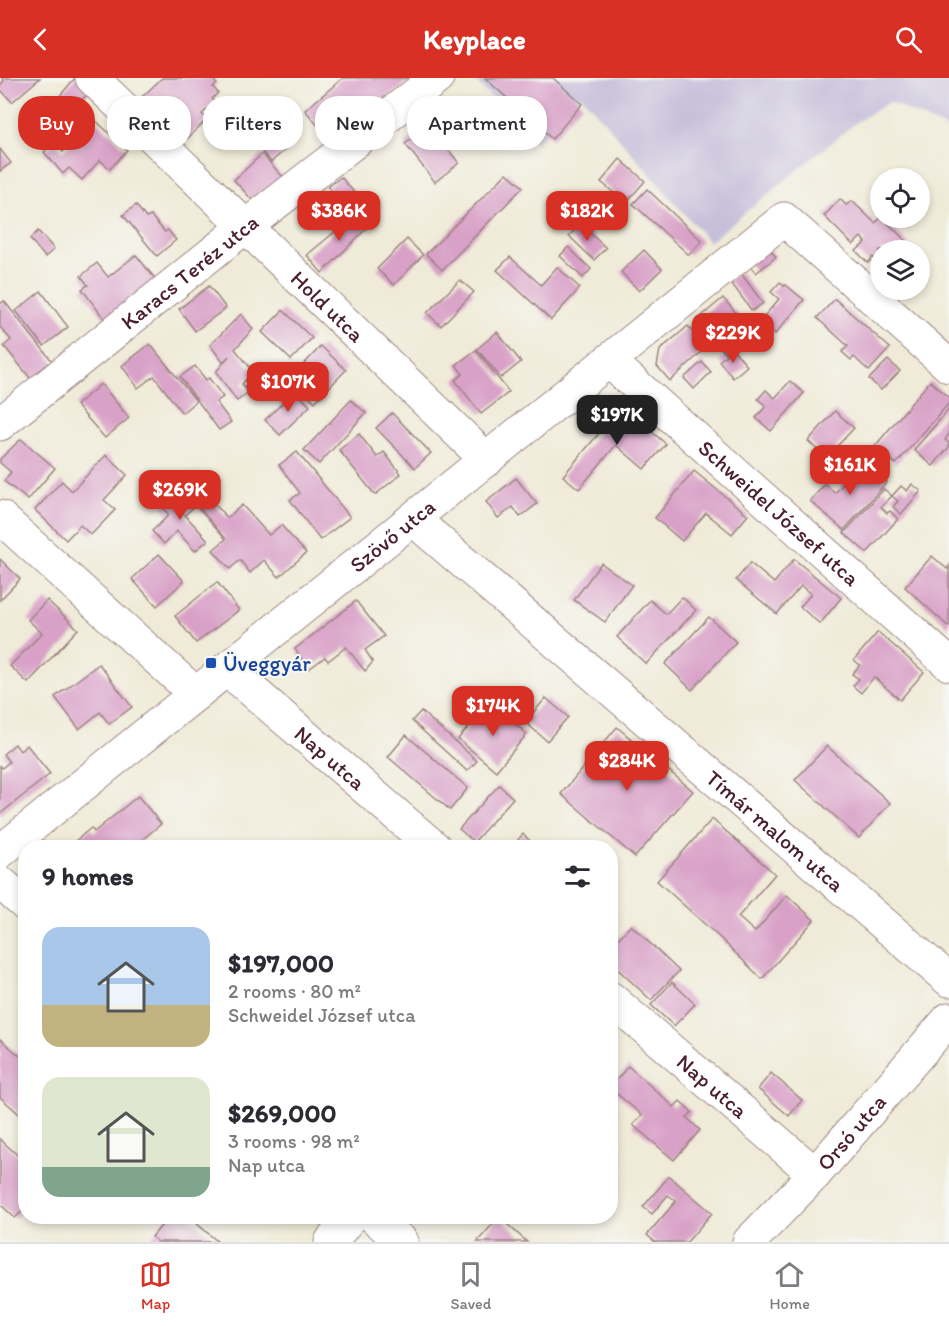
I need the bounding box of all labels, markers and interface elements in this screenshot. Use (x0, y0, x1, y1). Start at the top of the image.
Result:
icon: back (24, 23, 57, 56)
text: Keyplace (423, 23, 526, 56)
icon: search (892, 23, 925, 56)
chip: Buy (18, 96, 95, 150)
chip: Rent (107, 96, 191, 150)
chip: Filters (203, 96, 303, 150)
chip: New (315, 96, 395, 150)
chip: Apartment (407, 96, 547, 150)
map controls (870, 168, 930, 300)
button: locate (870, 168, 930, 228)
pin: $386K (297, 191, 381, 242)
pin: $182K (545, 191, 629, 242)
text: $386K (311, 198, 367, 222)
text: $182K (560, 198, 614, 222)
street label: Karacs Teréz utca (115, 209, 264, 335)
button: layers (870, 240, 930, 300)
street label: Hold utca (285, 265, 370, 348)
pin: $229K (691, 313, 775, 364)
text: $229K (706, 320, 760, 344)
pin: $107K (246, 362, 330, 413)
text: $107K (261, 369, 315, 393)
pin: $197K (575, 395, 659, 446)
text: $197K (591, 402, 643, 426)
street label: Schweidel József utca (693, 434, 865, 592)
pin: $161K (808, 445, 892, 496)
text: $161K (824, 452, 876, 476)
pin: $269K (138, 470, 222, 521)
text: $269K (153, 477, 207, 501)
street label: Szövő utca (344, 493, 441, 578)
place label: Üveggyár (223, 650, 311, 677)
marker: Üveggyár (204, 656, 218, 670)
pin: $174K (451, 686, 535, 737)
text: $174K (466, 693, 520, 717)
street label: Nap utca (289, 720, 371, 796)
pin: $284K (585, 741, 669, 792)
text: $284K (599, 748, 655, 772)
street label: Tímár malom utca (700, 764, 850, 898)
text: 9 homes (42, 860, 134, 892)
icon: filters (561, 860, 594, 893)
text: $197,000 (228, 947, 334, 979)
icon: home (90, 951, 162, 1023)
text: 2 rooms · 80 m² (228, 979, 361, 1003)
text: Schweidel József utca (228, 1003, 416, 1027)
street label: Nap utca (671, 1048, 754, 1125)
street label: Orsó utca (811, 1089, 892, 1176)
text: $269,000 (228, 1097, 336, 1129)
icon: home (90, 1101, 162, 1173)
text: 3 rooms · 98 m² (228, 1129, 360, 1153)
text: Nap utca (228, 1153, 305, 1177)
tab: Map (139, 1258, 172, 1313)
tab: Saved (450, 1258, 491, 1313)
tab: Home (770, 1258, 810, 1313)

